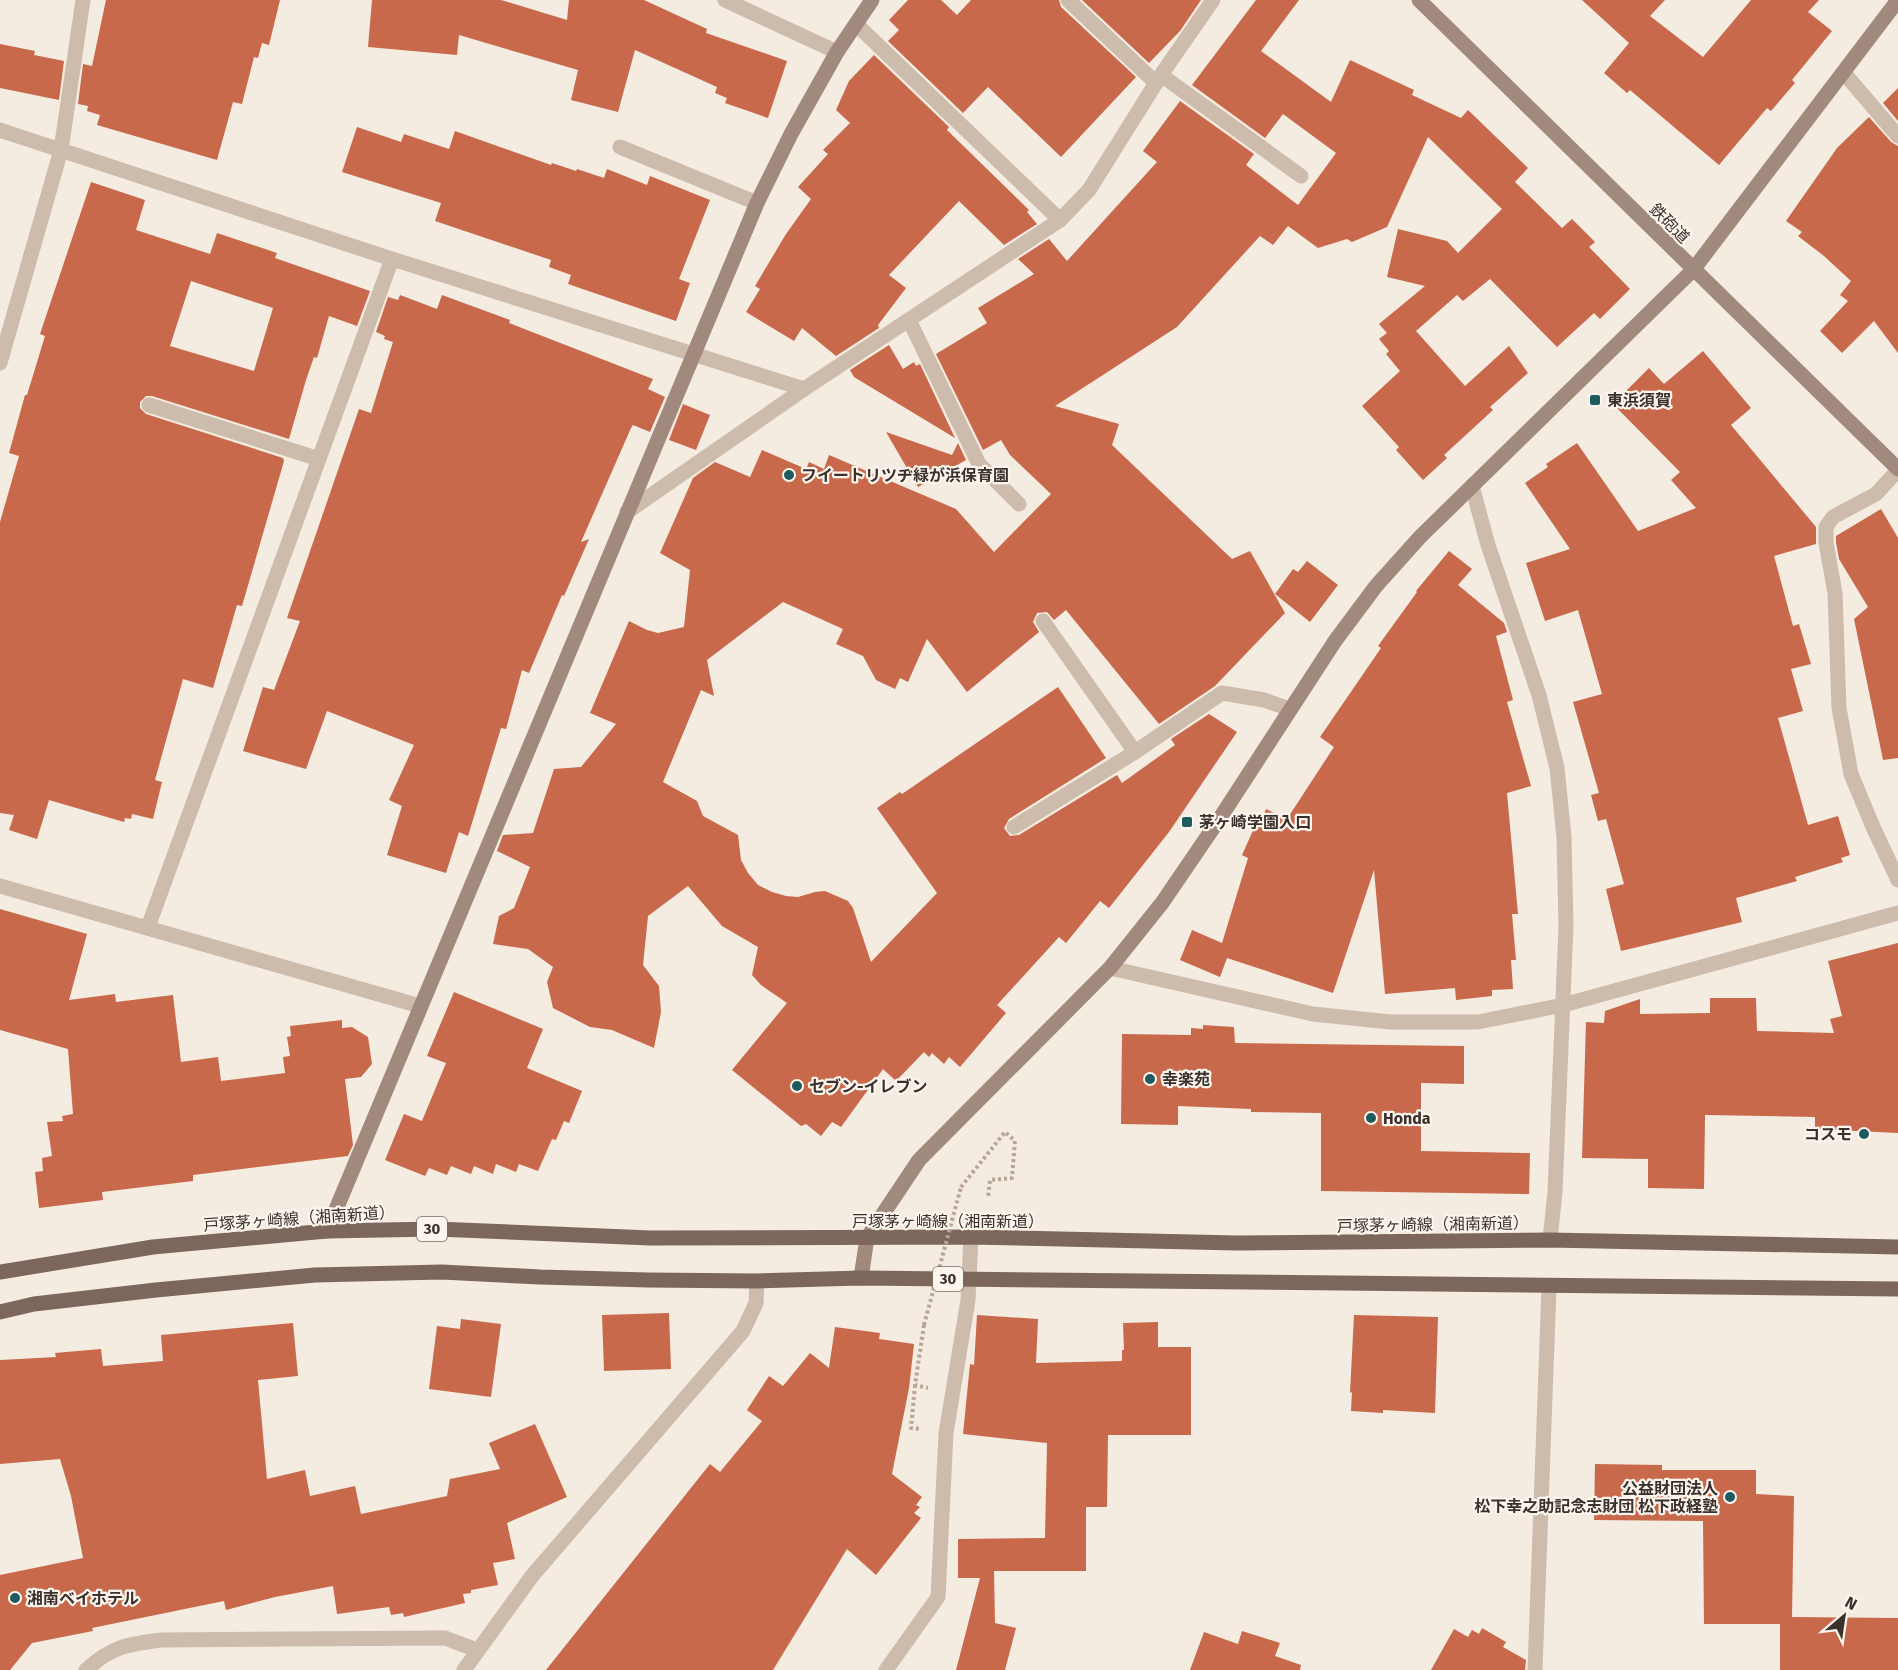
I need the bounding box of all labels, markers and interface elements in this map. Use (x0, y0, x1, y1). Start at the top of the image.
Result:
street label: 鉄砲道 (1646, 200, 1693, 247)
place label: 東浜須賀 (1607, 391, 1671, 410)
marker: 東浜須賀 (1588, 393, 1602, 407)
place label: フイートリツヂ緑が浜保育園 (801, 466, 1009, 485)
marker: フイートリツヂ緑が浜保育園 (782, 468, 796, 482)
place label: 茅ヶ崎学園入口 (1199, 813, 1311, 832)
marker: 茅ヶ崎学園入口 (1180, 815, 1194, 829)
place label: 幸楽苑 (1162, 1070, 1210, 1089)
marker: 幸楽苑 (1143, 1072, 1157, 1086)
place label: セブン-イレブン (809, 1077, 928, 1096)
marker: セブン-イレブン (790, 1079, 804, 1093)
place label: Honda (1383, 1109, 1431, 1128)
marker: Honda (1364, 1111, 1378, 1125)
place label: コスモ (1804, 1125, 1852, 1144)
marker: コスモ (1857, 1127, 1871, 1141)
street label: 戸塚茅ヶ崎線（湘南新道） (203, 1202, 395, 1235)
street label: 戸塚茅ヶ崎線（湘南新道） (852, 1212, 1044, 1231)
street label: 戸塚茅ヶ崎線（湘南新道） (1337, 1213, 1529, 1236)
road number: 30 (417, 1217, 447, 1241)
road number: 30 (933, 1267, 963, 1291)
place label: 公益財団法人 松下幸之助記念志財団 松下政経塾 (1474, 1479, 1718, 1516)
marker: 公益財団法人 松下幸之助記念志財団 松下政経塾 (1723, 1490, 1737, 1504)
north arrow (1814, 1586, 1874, 1646)
place label: 湘南ベイホテル (27, 1589, 139, 1608)
marker: 湘南ベイホテル (8, 1591, 22, 1605)
text: N (1842, 1592, 1860, 1614)

